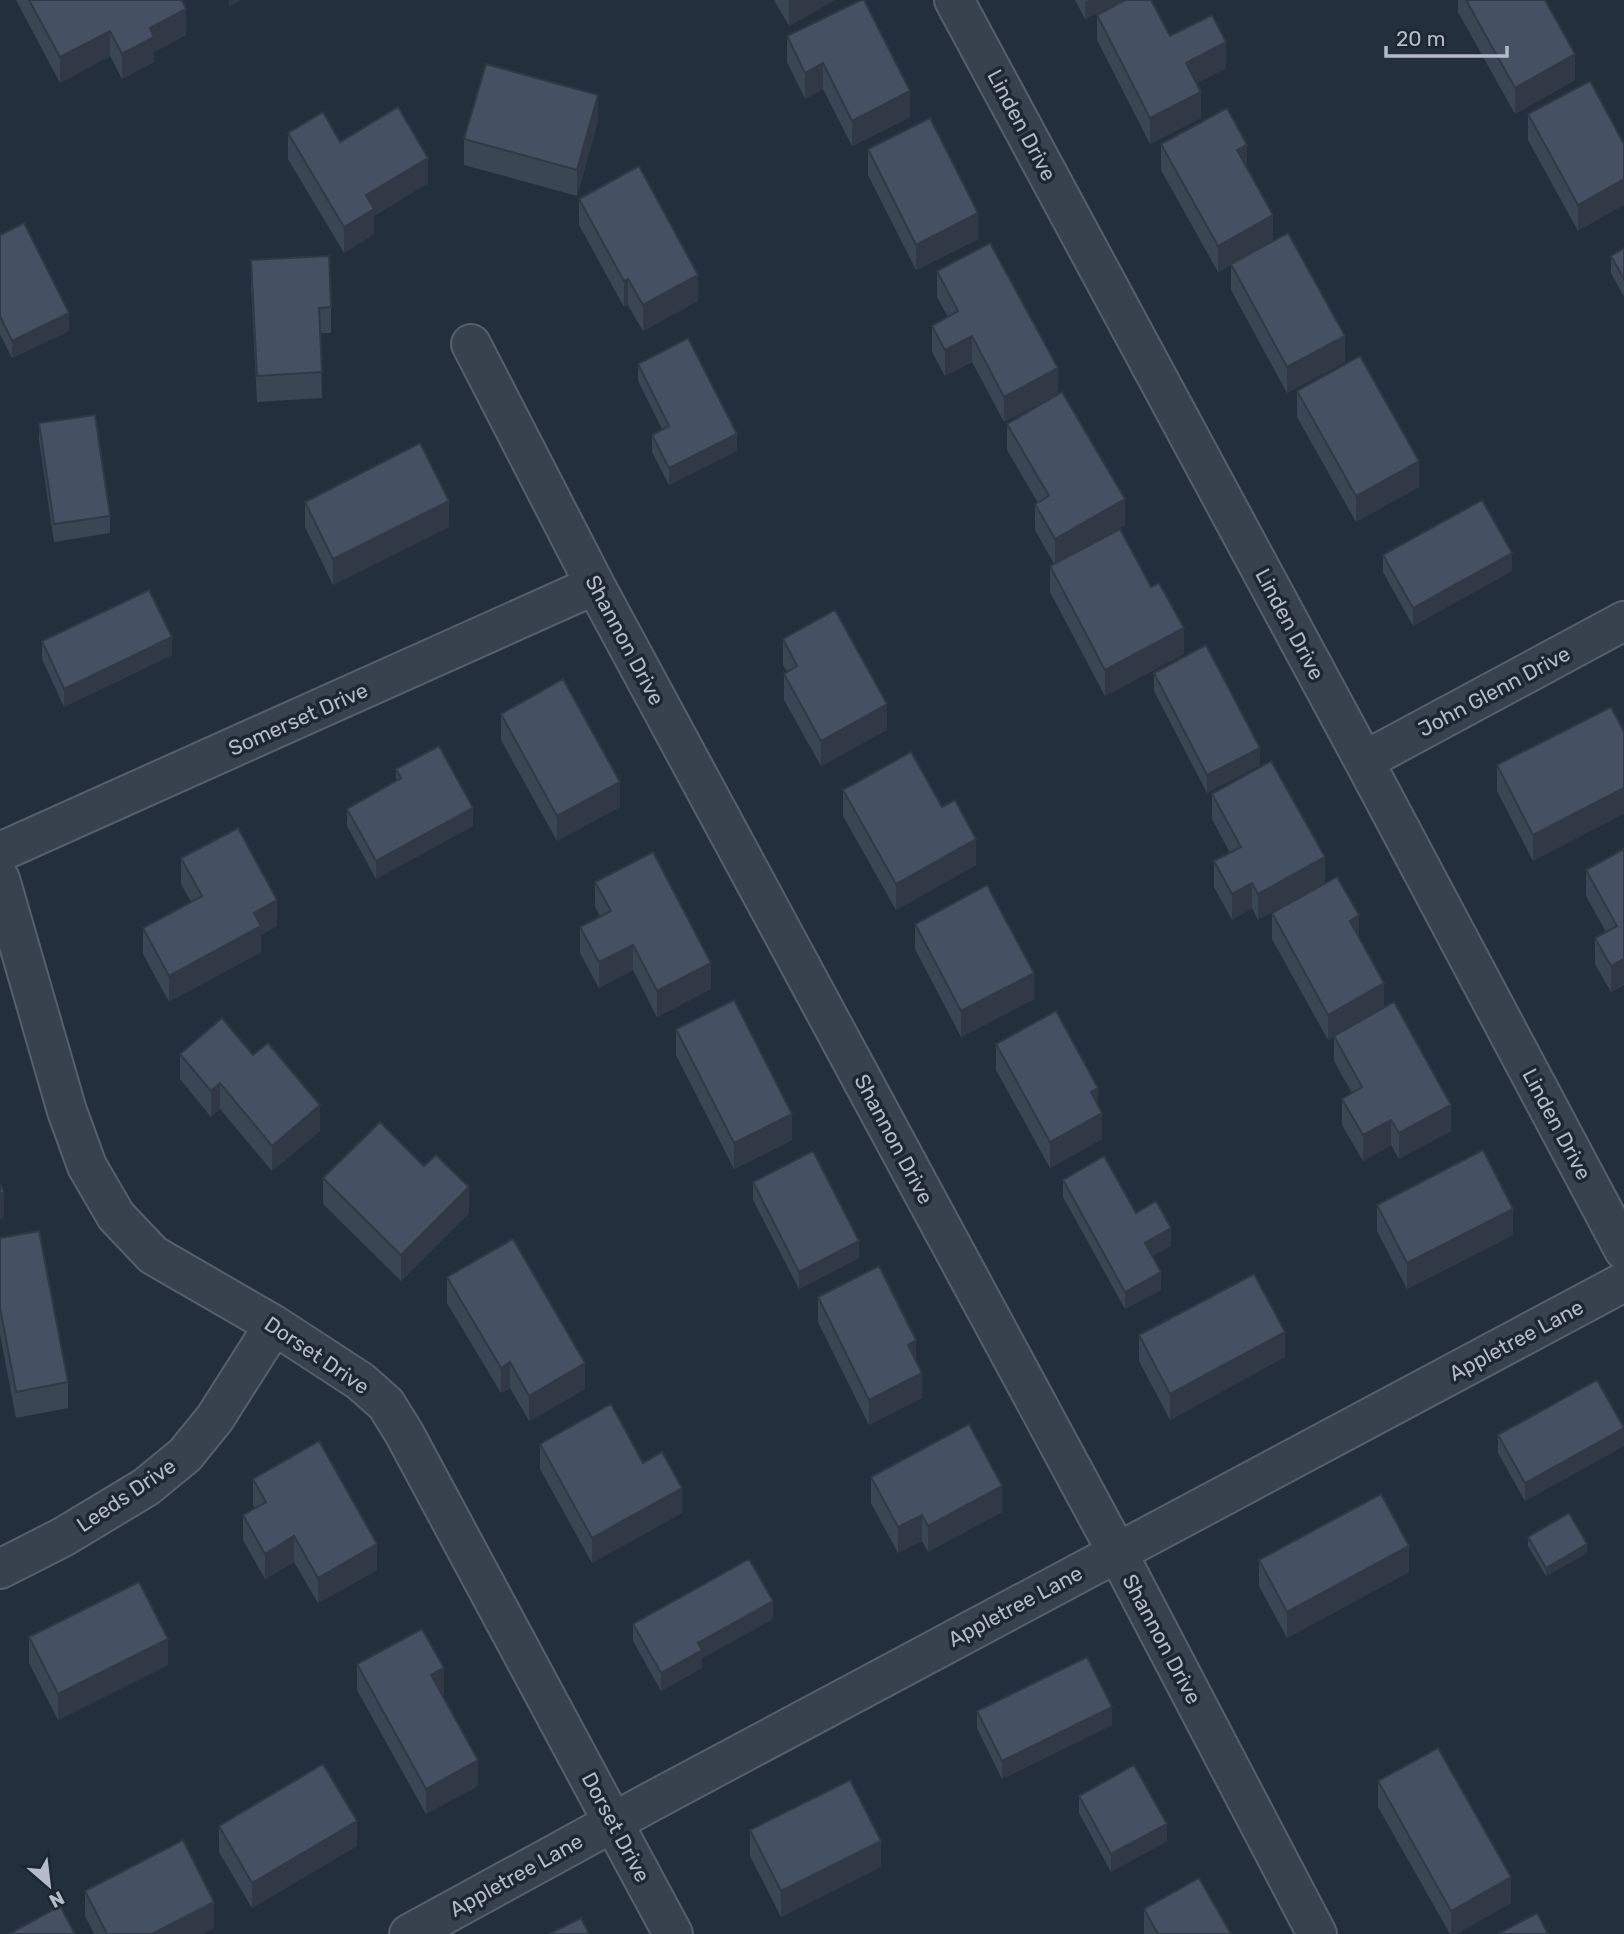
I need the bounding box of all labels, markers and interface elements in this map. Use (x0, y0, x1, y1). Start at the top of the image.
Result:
scale bar (1386, 14, 1507, 58)
text: 20 m (1396, 26, 1445, 51)
street label: Linden Drive (982, 65, 1062, 185)
street label: Linden Drive (1250, 564, 1330, 684)
street label: Shannon Drive (580, 571, 670, 709)
street label: John Glenn Drive (1414, 640, 1574, 742)
street label: Somerset Drive (224, 677, 372, 761)
street label: Linden Drive (1517, 1064, 1597, 1184)
street label: Shannon Drive (849, 1070, 939, 1208)
street label: Appletree Lane (1445, 1294, 1587, 1386)
street label: Dorset Drive (260, 1311, 374, 1399)
street label: Leeds Drive (72, 1453, 180, 1537)
street label: Appletree Lane (944, 1560, 1086, 1652)
street label: Shannon Drive (1117, 1570, 1207, 1708)
street label: Dorset Drive (577, 1768, 655, 1886)
street label: Appletree Lane (445, 1828, 587, 1922)
north arrow (14, 1850, 84, 1920)
text: N (45, 1886, 68, 1913)

